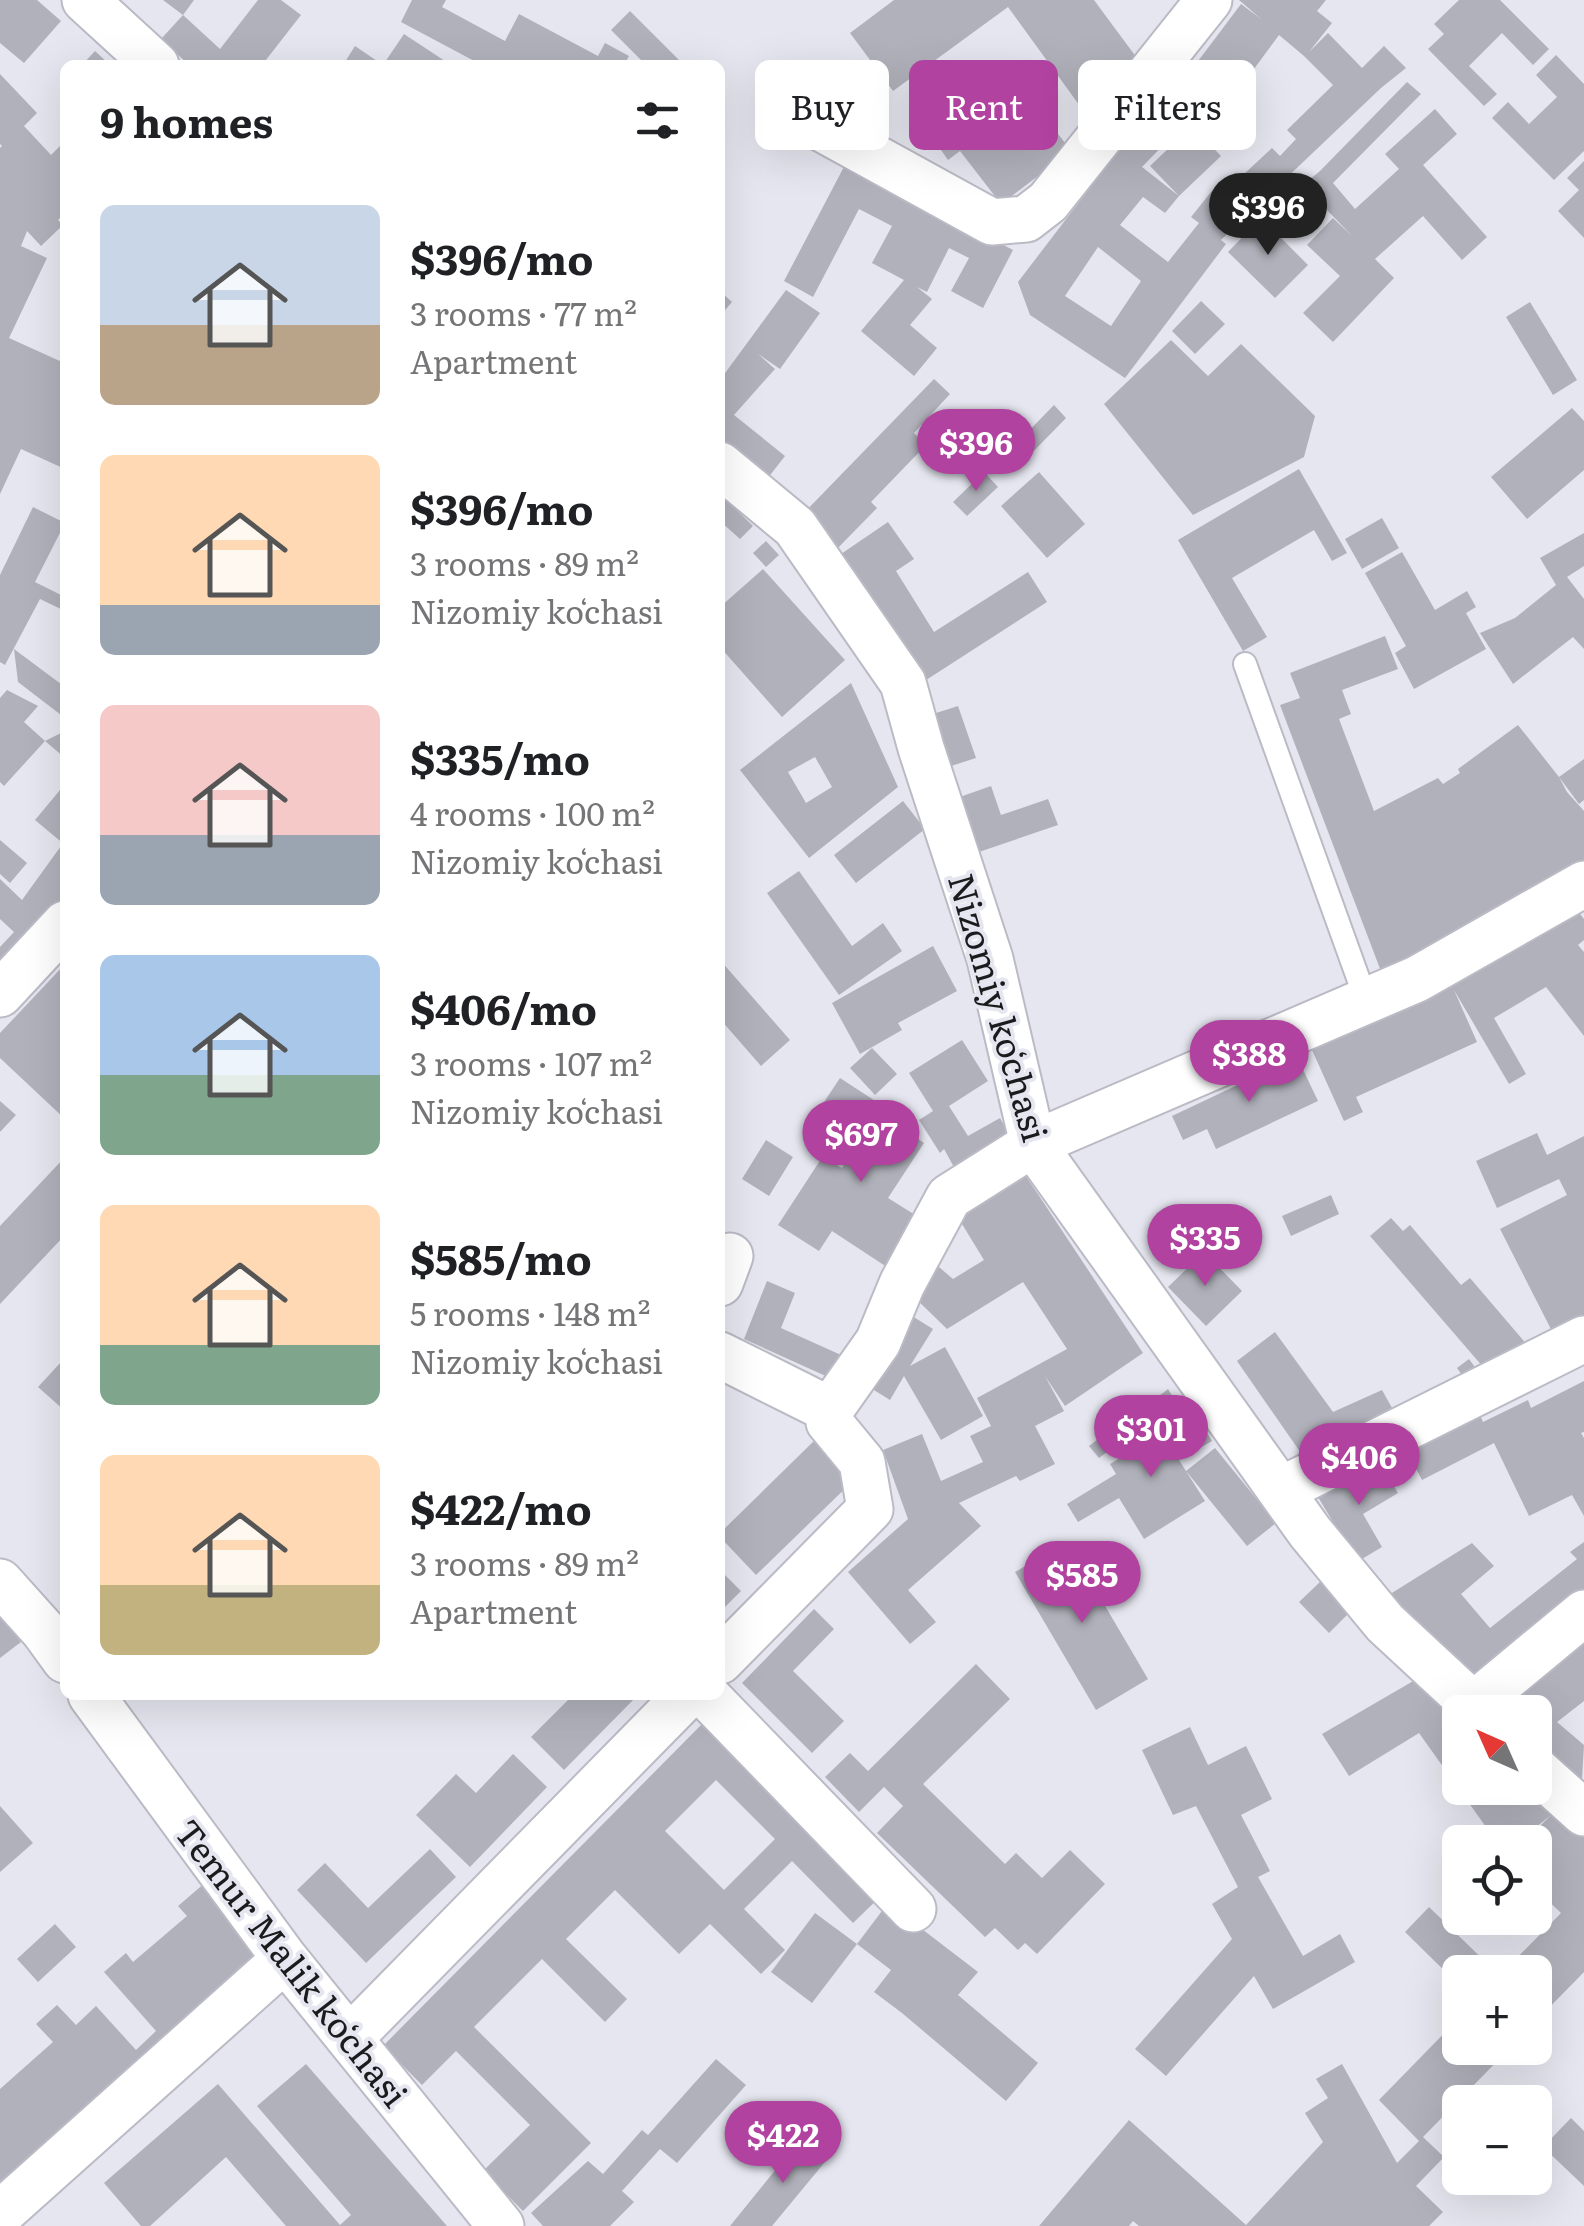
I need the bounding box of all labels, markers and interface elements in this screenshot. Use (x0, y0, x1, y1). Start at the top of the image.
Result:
chip: Buy (755, 60, 889, 150)
chip: Rent (909, 60, 1058, 150)
chip: Filters (1078, 60, 1256, 150)
text: 9 homes (100, 89, 273, 151)
icon: filters (630, 93, 685, 148)
pin: $396 (1209, 173, 1327, 258)
text: $396 (1231, 181, 1305, 229)
text: $396/mo (410, 226, 593, 288)
icon: home (180, 245, 300, 365)
text: 3 rooms · 77 m² (410, 288, 637, 336)
text: Apartment (410, 336, 577, 384)
pin: $396 (917, 409, 1035, 494)
text: $396 (939, 417, 1013, 465)
text: $396/mo (410, 476, 593, 538)
icon: home (180, 495, 300, 615)
text: 3 rooms · 89 m² (410, 538, 639, 586)
text: Nizomiy koʻchasi (410, 586, 663, 634)
text: $335/mo (410, 726, 590, 788)
icon: home (180, 745, 300, 865)
text: 4 rooms · 100 m² (410, 788, 655, 836)
text: Nizomiy koʻchasi (410, 836, 663, 884)
street label: Nizomiy koʻchasi (937, 867, 1063, 1147)
text: $406/mo (410, 976, 597, 1038)
icon: home (180, 995, 300, 1115)
pin: $388 (1190, 1020, 1308, 1105)
text: $388 (1212, 1028, 1286, 1076)
text: 3 rooms · 107 m² (410, 1038, 652, 1086)
text: Nizomiy koʻchasi (410, 1086, 663, 1134)
pin: $697 (802, 1100, 920, 1185)
text: $697 (824, 1108, 898, 1156)
pin: $335 (1146, 1204, 1264, 1289)
text: $335 (1169, 1212, 1241, 1260)
text: $585/mo (410, 1226, 592, 1288)
icon: home (180, 1245, 300, 1365)
text: 5 rooms · 148 m² (410, 1288, 650, 1336)
text: Nizomiy koʻchasi (410, 1336, 663, 1384)
pin: $301 (1092, 1395, 1210, 1480)
text: $301 (1116, 1403, 1186, 1451)
pin: $406 (1300, 1423, 1418, 1508)
text: $406 (1321, 1431, 1397, 1479)
text: $422/mo (410, 1476, 592, 1538)
icon: home (180, 1495, 300, 1615)
text: 3 rooms · 89 m² (410, 1538, 639, 1586)
pin: $585 (1023, 1541, 1141, 1626)
text: $585 (1046, 1549, 1118, 1597)
text: Apartment (410, 1586, 577, 1634)
north arrow (1442, 1695, 1552, 1805)
map controls (1442, 1695, 1552, 2195)
street label: Temur Malik koʻchasi (164, 1807, 422, 2117)
button: locate (1442, 1825, 1552, 1935)
button: + (1442, 1955, 1552, 2065)
button: − (1442, 2085, 1552, 2195)
pin: $422 (724, 2101, 842, 2186)
text: $422 (747, 2109, 819, 2157)

